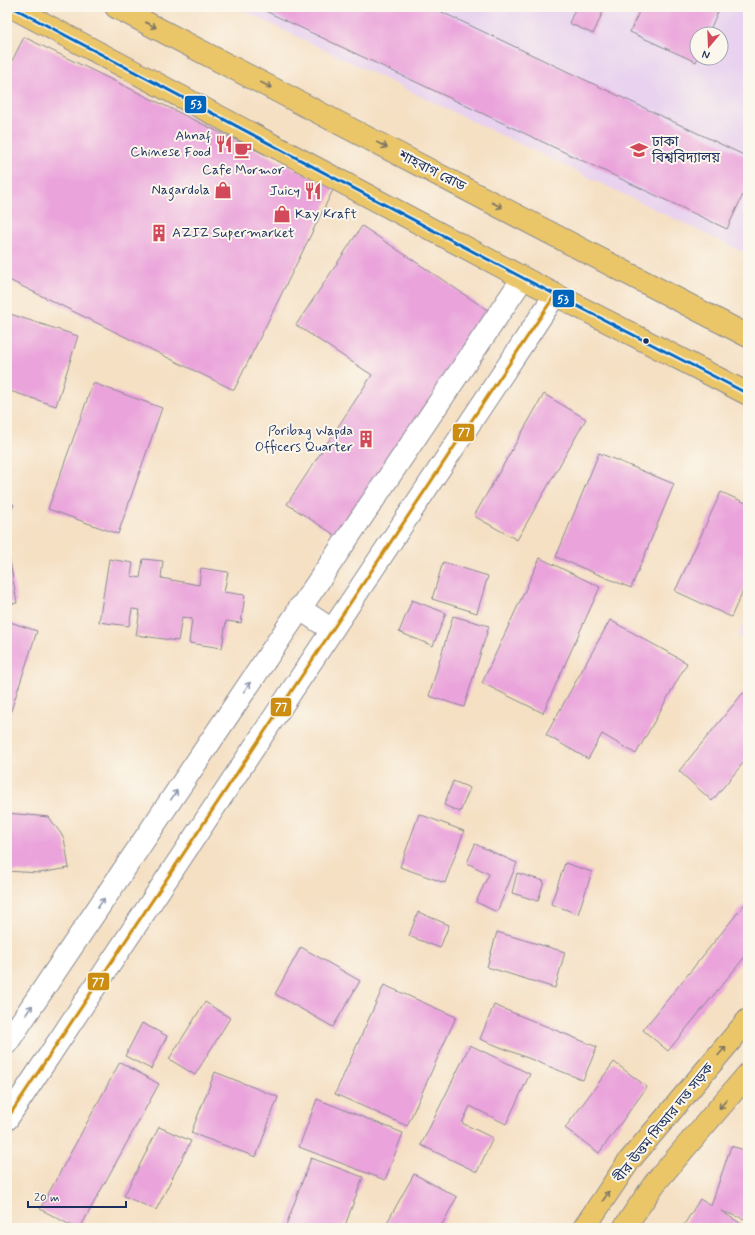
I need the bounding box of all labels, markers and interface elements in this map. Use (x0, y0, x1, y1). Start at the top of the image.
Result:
one-way arrow (145, 22, 157, 29)
north arrow (689, 26, 729, 66)
text: N (700, 47, 712, 62)
one-way arrow (260, 82, 272, 89)
line badge: 53 (184, 95, 207, 114)
text: 53 (190, 98, 202, 112)
place label: Ahnaf Chinese Food (130, 127, 211, 161)
place label: ঢাকা বিশ্ববিদ্যালয় (651, 133, 720, 167)
restaurant icon: Ahnaf Chinese Food (214, 134, 234, 154)
cafe icon: Cafe Mormor (233, 140, 253, 160)
school or university icon: ঢাকা বিশ্ববিদ্যালয় (629, 140, 649, 160)
one-way arrow (375, 142, 387, 149)
street label: শাহবাগ রোড (395, 146, 469, 196)
place label: Cafe Mormor (202, 161, 284, 179)
shop icon: Nagardola (213, 180, 233, 200)
place label: Nagardola (151, 181, 210, 201)
restaurant icon: Juicy (303, 181, 323, 201)
place label: Juicy (269, 182, 300, 200)
one-way arrow (491, 202, 503, 209)
shop icon: Kay Kraft (272, 204, 292, 224)
place label: Kay Kraft (295, 205, 357, 223)
building icon: AZIZ Supermarket (149, 223, 169, 243)
place label: AZIZ Supermarket (172, 224, 295, 242)
line badge: 53 (552, 289, 575, 308)
text: 53 (557, 293, 569, 307)
unlabelled marker (641, 336, 651, 346)
place label: Poribag Wapda Officers Quarter (255, 422, 353, 456)
line badge: 77 (452, 423, 475, 442)
text: 77 (458, 426, 471, 440)
building icon: Poribag Wapda Officers Quarter (356, 429, 376, 449)
one-way arrow (243, 681, 251, 693)
line badge: 77 (270, 697, 292, 717)
text: 77 (275, 701, 288, 715)
one-way arrow (170, 790, 178, 801)
one-way arrow (97, 897, 105, 908)
line badge: 77 (87, 972, 110, 991)
text: 77 (92, 976, 105, 990)
one-way arrow (25, 1005, 33, 1016)
one-way arrow (718, 1046, 727, 1056)
street label: বীর উত্তম সিআর দত্ত সড়ক (610, 1059, 718, 1187)
one-way arrow (718, 1099, 727, 1109)
scale bar (28, 1183, 126, 1209)
text: 20 m (34, 1190, 60, 1206)
one-way arrow (602, 1191, 610, 1202)

